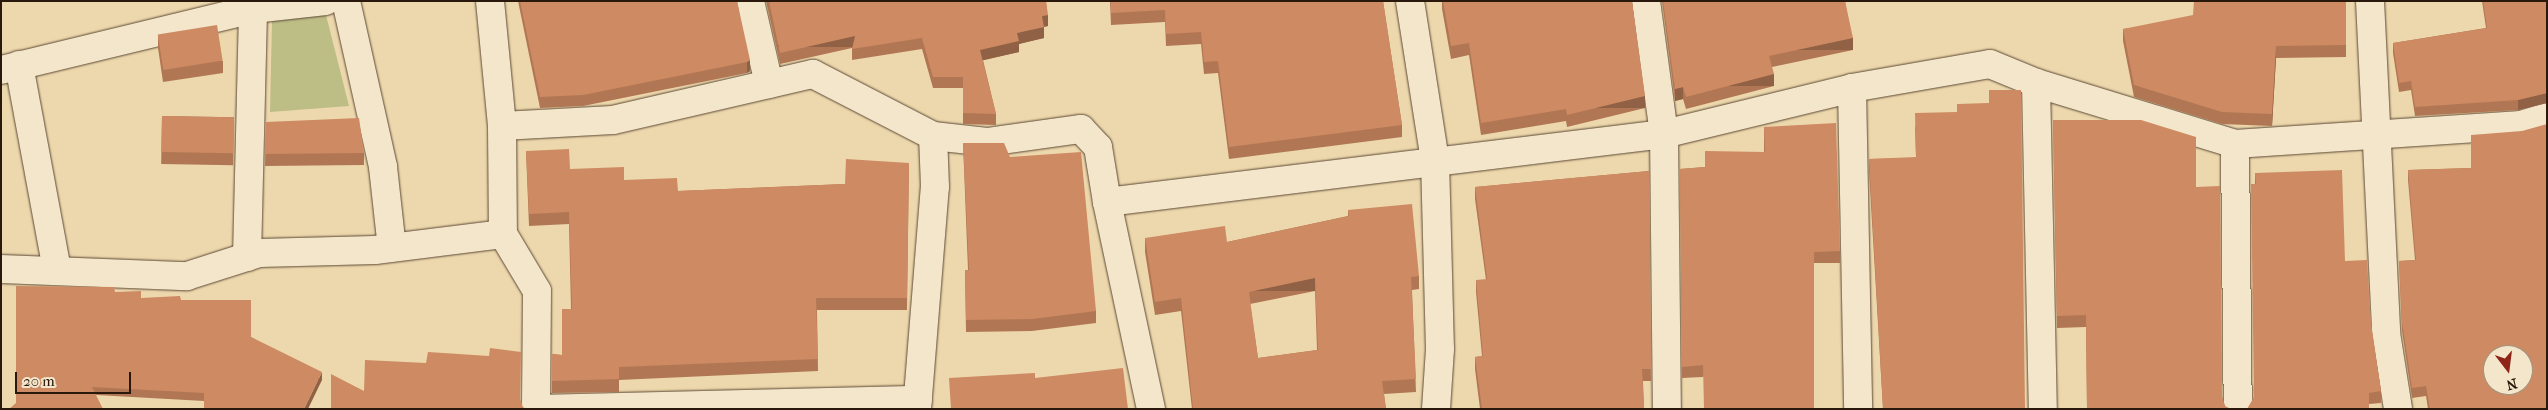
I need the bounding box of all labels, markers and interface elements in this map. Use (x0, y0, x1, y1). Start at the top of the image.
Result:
north arrow (2483, 345, 2533, 395)
scale bar (18, 362, 134, 394)
text: 20 m (23, 372, 55, 390)
text: N (2504, 374, 2519, 394)

